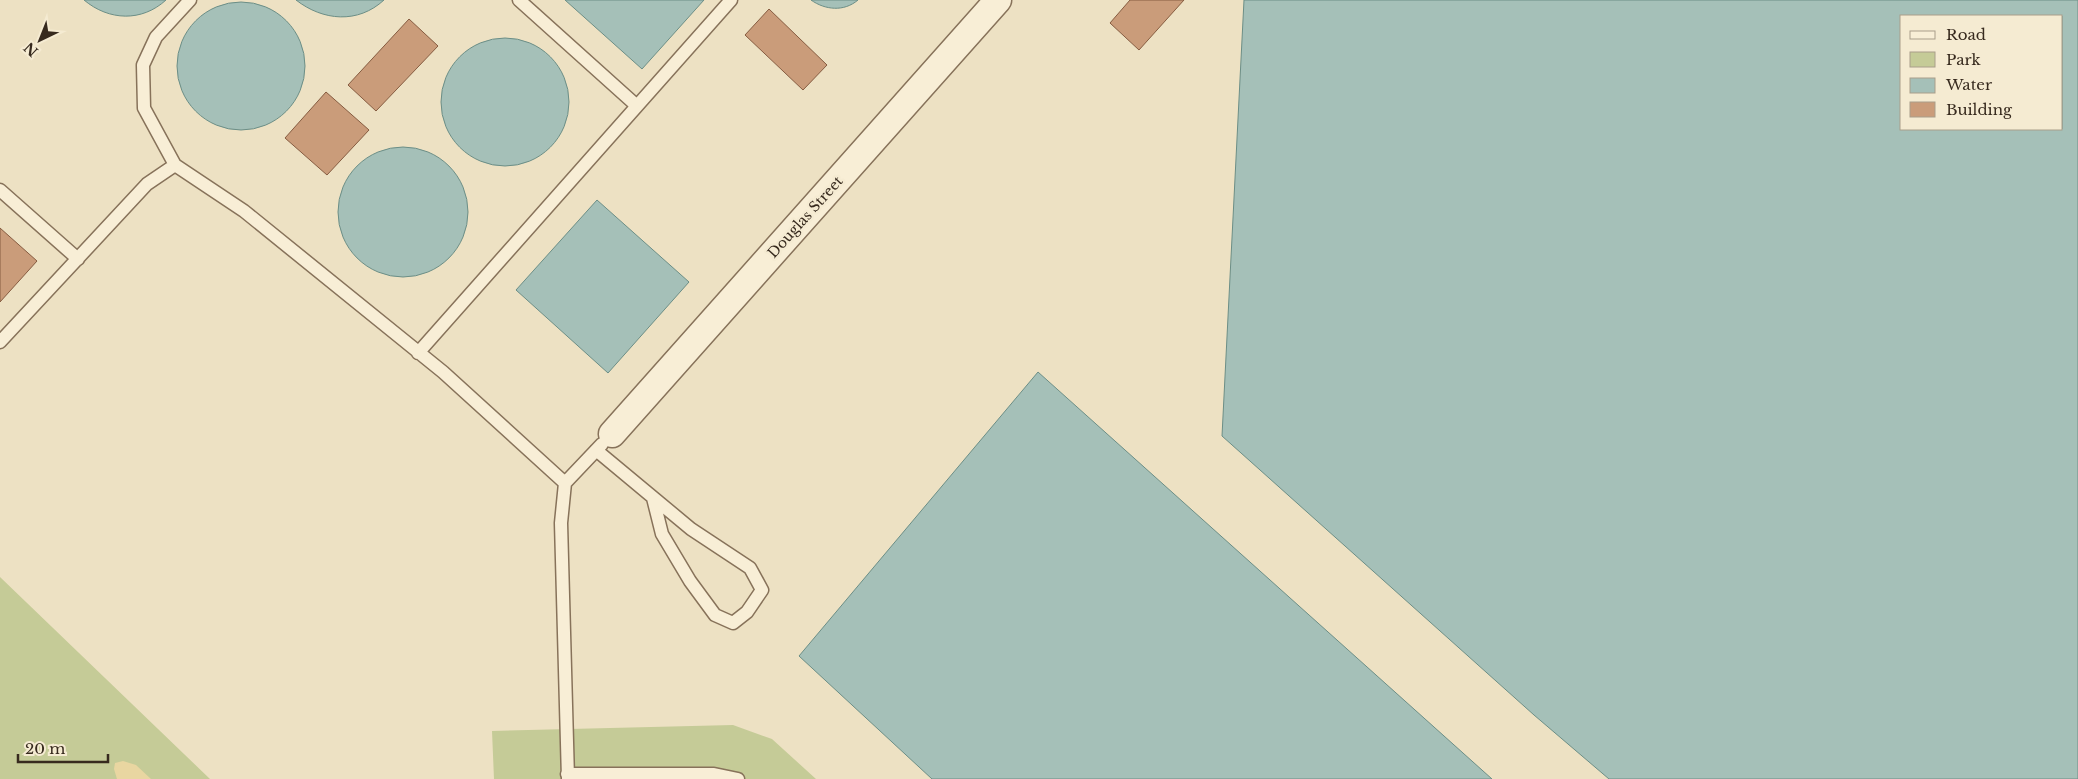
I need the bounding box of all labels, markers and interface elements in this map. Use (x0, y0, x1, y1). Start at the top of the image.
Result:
north arrow (15, 15, 65, 65)
legend (1900, 15, 2063, 130)
text: Road (1946, 25, 1986, 44)
text: N (20, 38, 42, 61)
text: Park (1946, 50, 1982, 69)
text: Water (1945, 75, 1993, 94)
text: Building (1946, 100, 2013, 119)
street label: Douglas Street (763, 172, 847, 262)
scale bar (18, 732, 108, 764)
text: 20 m (25, 739, 65, 758)

